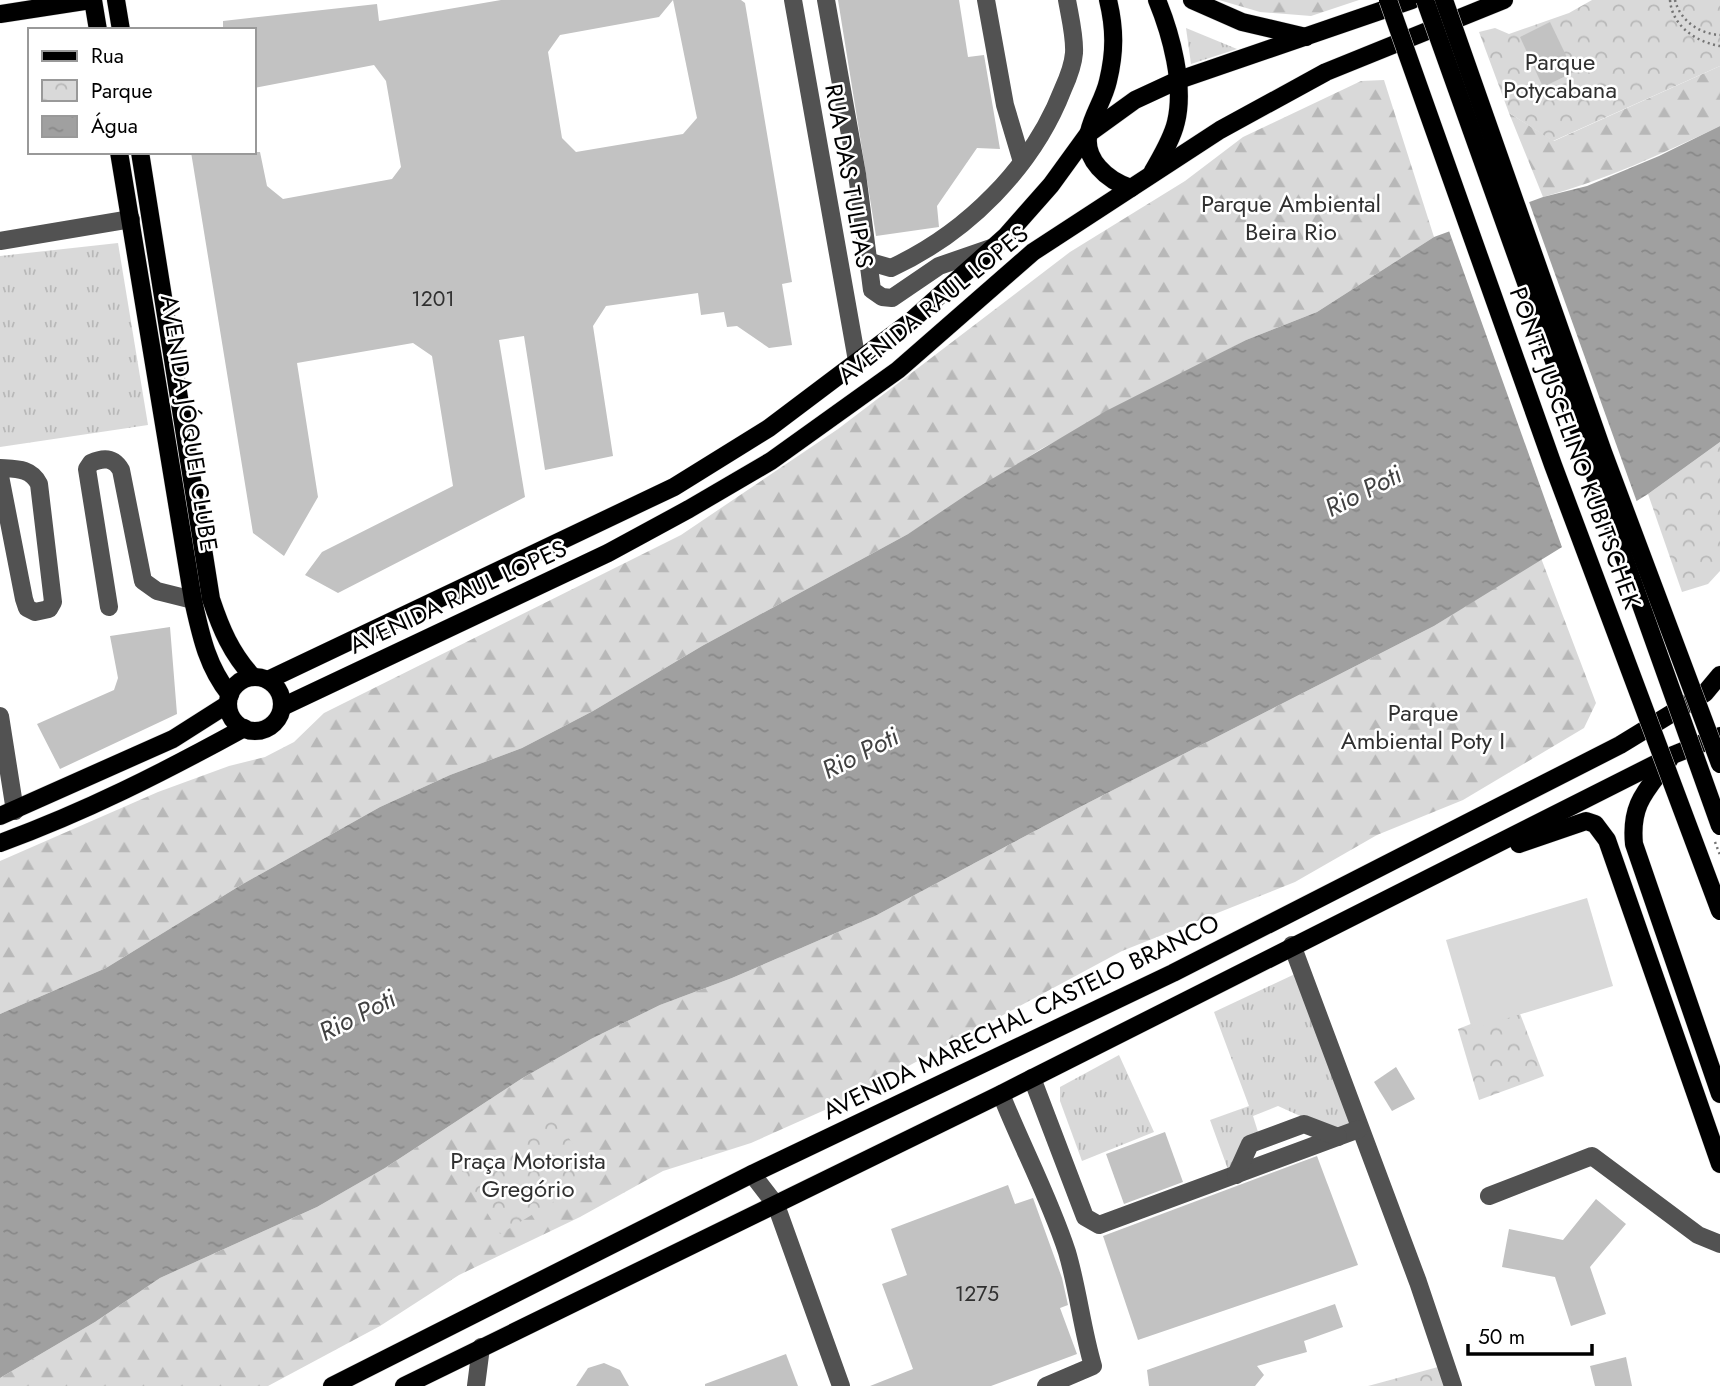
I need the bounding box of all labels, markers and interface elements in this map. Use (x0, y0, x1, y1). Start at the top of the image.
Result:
legend (28, 28, 256, 154)
text: Rua (91, 41, 124, 71)
park label: Parque Potycabana (1503, 44, 1617, 107)
text: Parque (91, 76, 153, 106)
street label: RUA DAS TULIPAS (816, 81, 883, 271)
text: Água (91, 111, 138, 141)
park label: Parque Ambiental Beira Rio (1201, 186, 1381, 249)
street label: AVENIDA RAUL LOPES (830, 217, 1036, 393)
street label: PONTE JUSCELINO KUBITSCHEK (1501, 282, 1650, 614)
house number: 1201 (411, 284, 455, 314)
street label: AVENIDA JÓQUEI CLUBE (152, 292, 227, 554)
water label: Rio Poti (1318, 455, 1408, 526)
street label: AVENIDA RAUL LOPES (343, 531, 572, 662)
park label: Parque Ambiental Poty I (1341, 695, 1505, 758)
water label: Rio Poti (815, 717, 905, 788)
street label: AVENIDA MARECHAL CASTELO BRANCO (817, 905, 1225, 1128)
water label: Rio Poti (312, 979, 402, 1050)
park label: Praça Motorista Gregório (450, 1143, 606, 1206)
house number: 1275 (955, 1279, 999, 1309)
scale bar (1468, 1312, 1592, 1356)
text: 50 m (1478, 1322, 1525, 1352)

